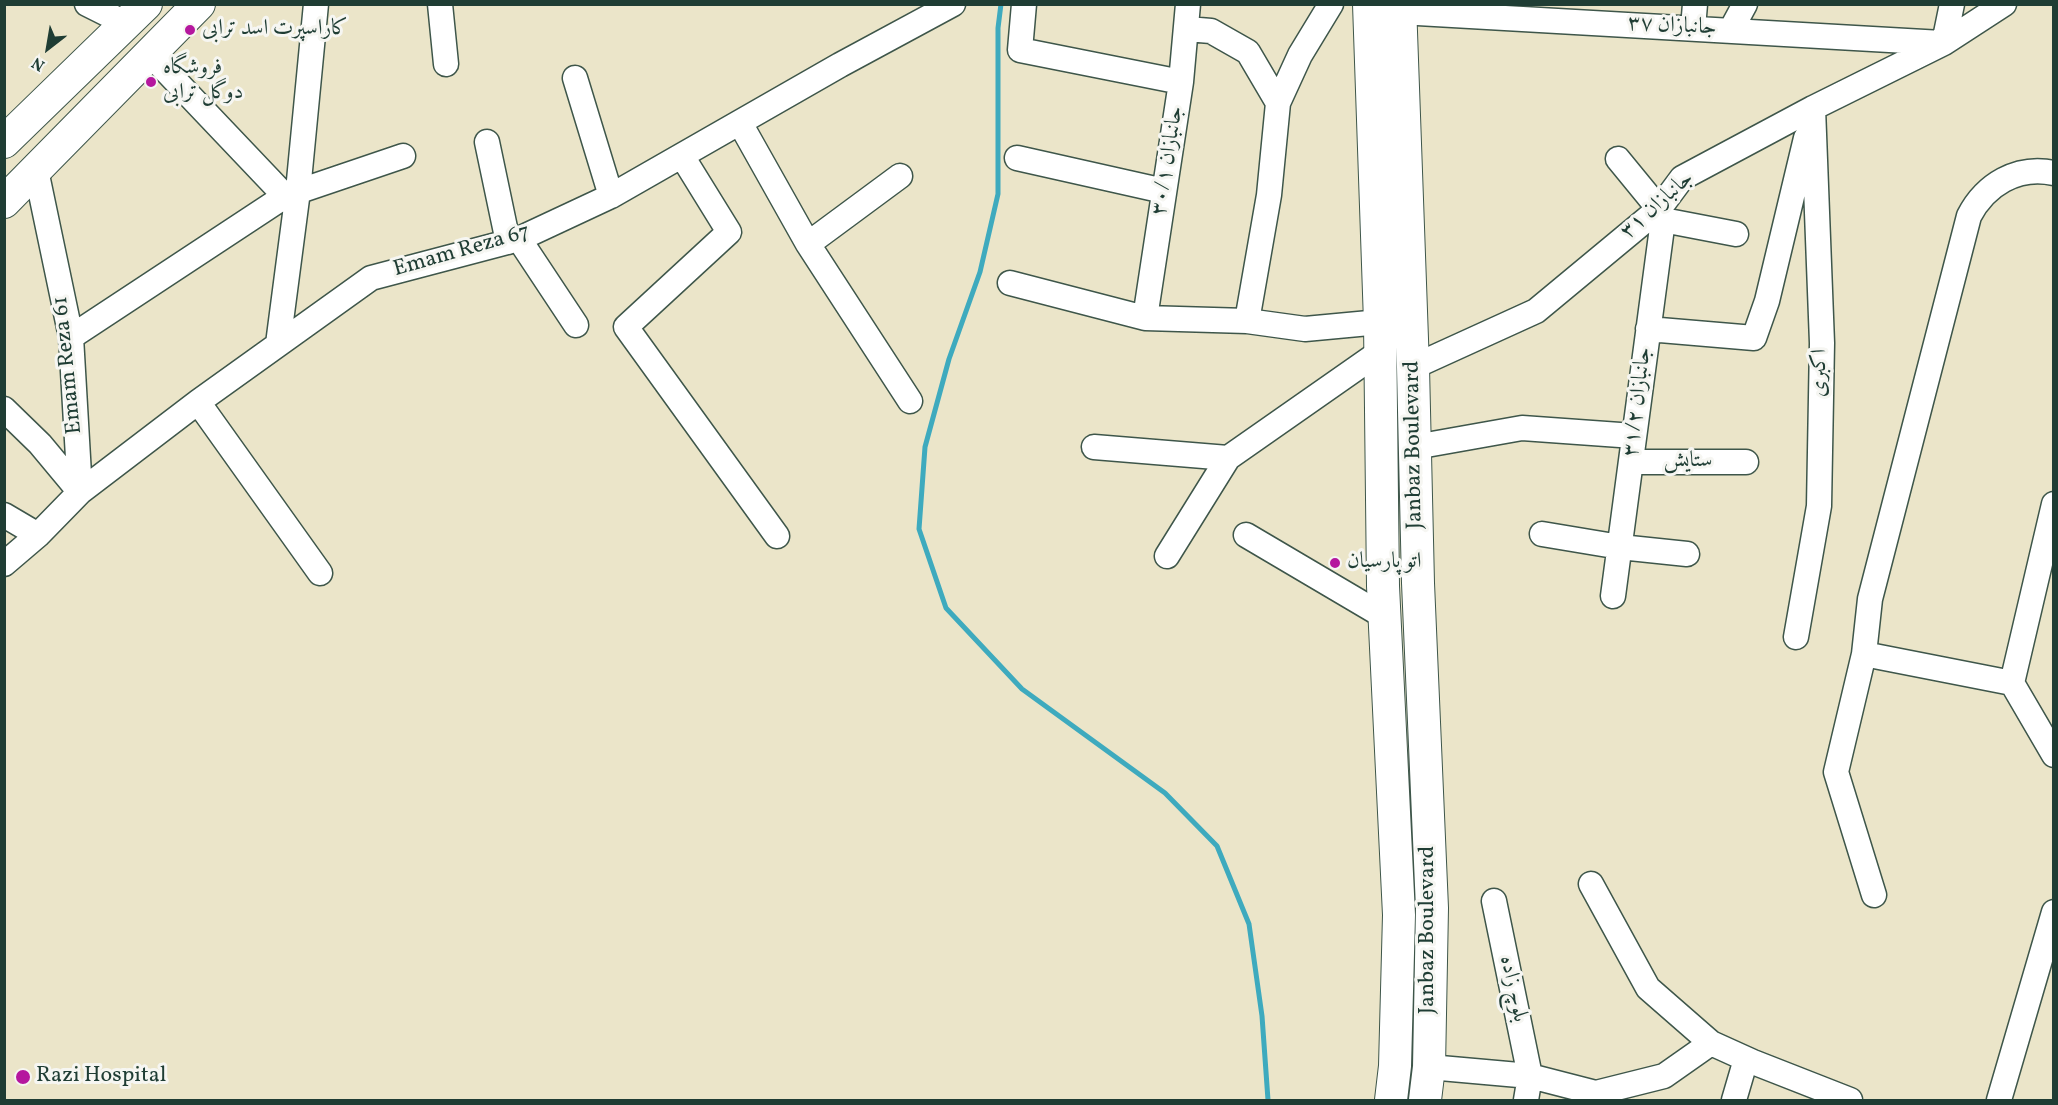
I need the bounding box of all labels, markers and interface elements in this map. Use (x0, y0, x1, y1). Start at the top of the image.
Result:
street label: جانبازان ۳۷ (1627, 11, 1717, 43)
place label: کاراسپرت اسد ترابی (202, 17, 348, 43)
north arrow (18, 18, 78, 78)
marker: کاراسپرت اسد ترابی (183, 23, 197, 37)
text: N (28, 51, 49, 76)
place label: فروشگاه دوگل ترابی (163, 56, 243, 107)
marker: فروشگاه دوگل ترابی (144, 75, 158, 89)
street label: جانبازان ۳۰/۱ (1147, 104, 1191, 218)
street label: جانبازان ۳۱ (1616, 166, 1700, 246)
street label: Emam Reza 67 (391, 220, 533, 284)
street label: Emam Reza 61 (49, 295, 89, 435)
street label: جانبازان ۳۱/۲ (1619, 346, 1659, 458)
street label: اکبری (1807, 349, 1835, 397)
street label: Janbaz Boulevard (1400, 361, 1430, 529)
street label: ستایش (1664, 449, 1712, 475)
place label: اتو پارسیان (1347, 550, 1421, 576)
marker: اتو پارسیان (1328, 556, 1342, 570)
street label: Janbaz Boulevard (1416, 846, 1442, 1014)
street label: بلوچ زاده (1492, 953, 1532, 1025)
place label: Razi Hospital (36, 1064, 166, 1090)
marker: Razi Hospital (14, 1068, 32, 1086)

